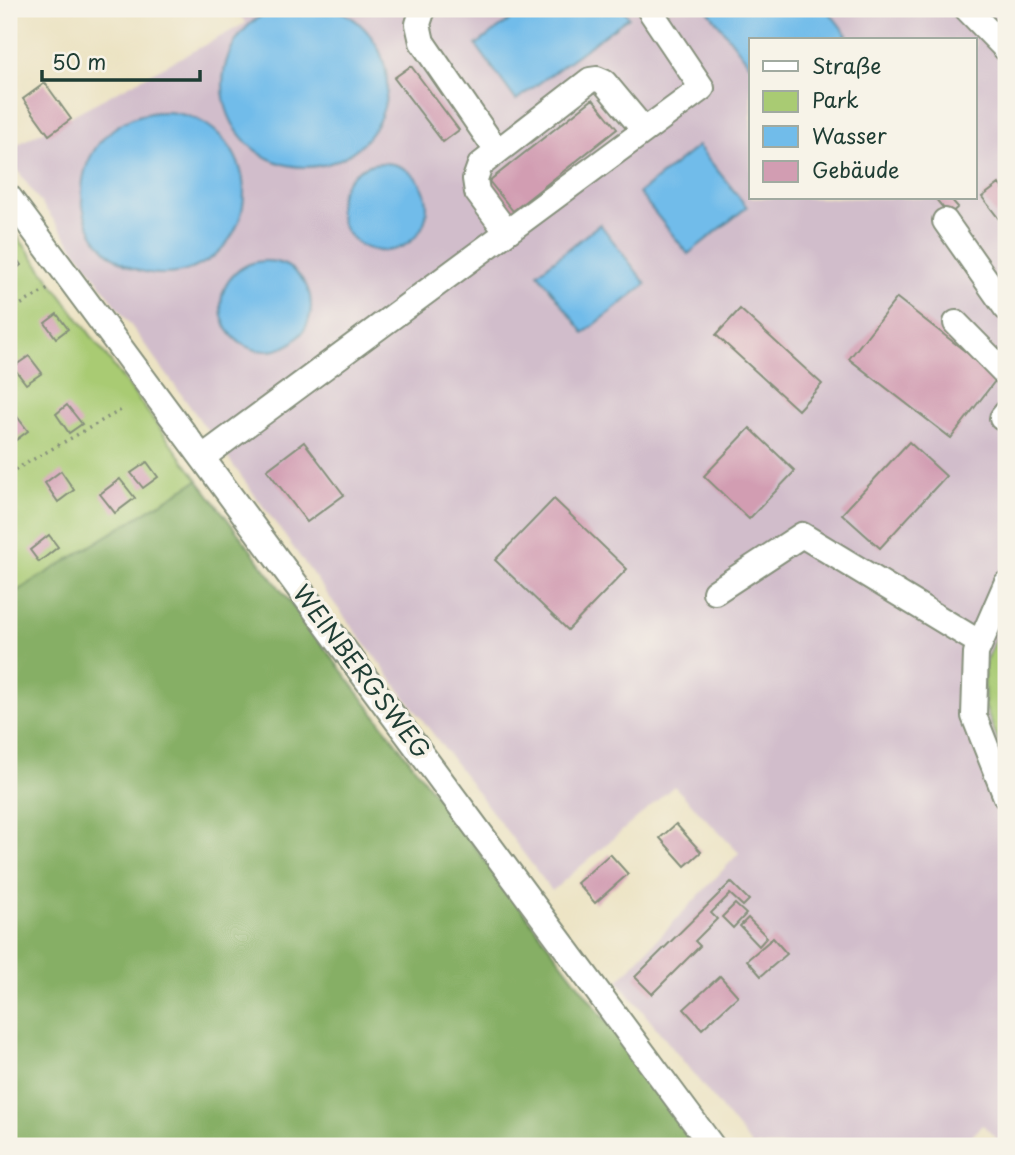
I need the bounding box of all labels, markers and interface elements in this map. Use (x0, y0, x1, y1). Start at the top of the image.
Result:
scale bar (42, 38, 200, 82)
legend (749, 38, 976, 200)
text: 50 m (52, 45, 106, 77)
text: Straße (812, 49, 881, 81)
text: Park (812, 83, 859, 115)
text: Wasser (812, 119, 887, 151)
text: Gebäude (812, 153, 899, 185)
street label: WEINBERGSWEG (285, 576, 440, 765)

